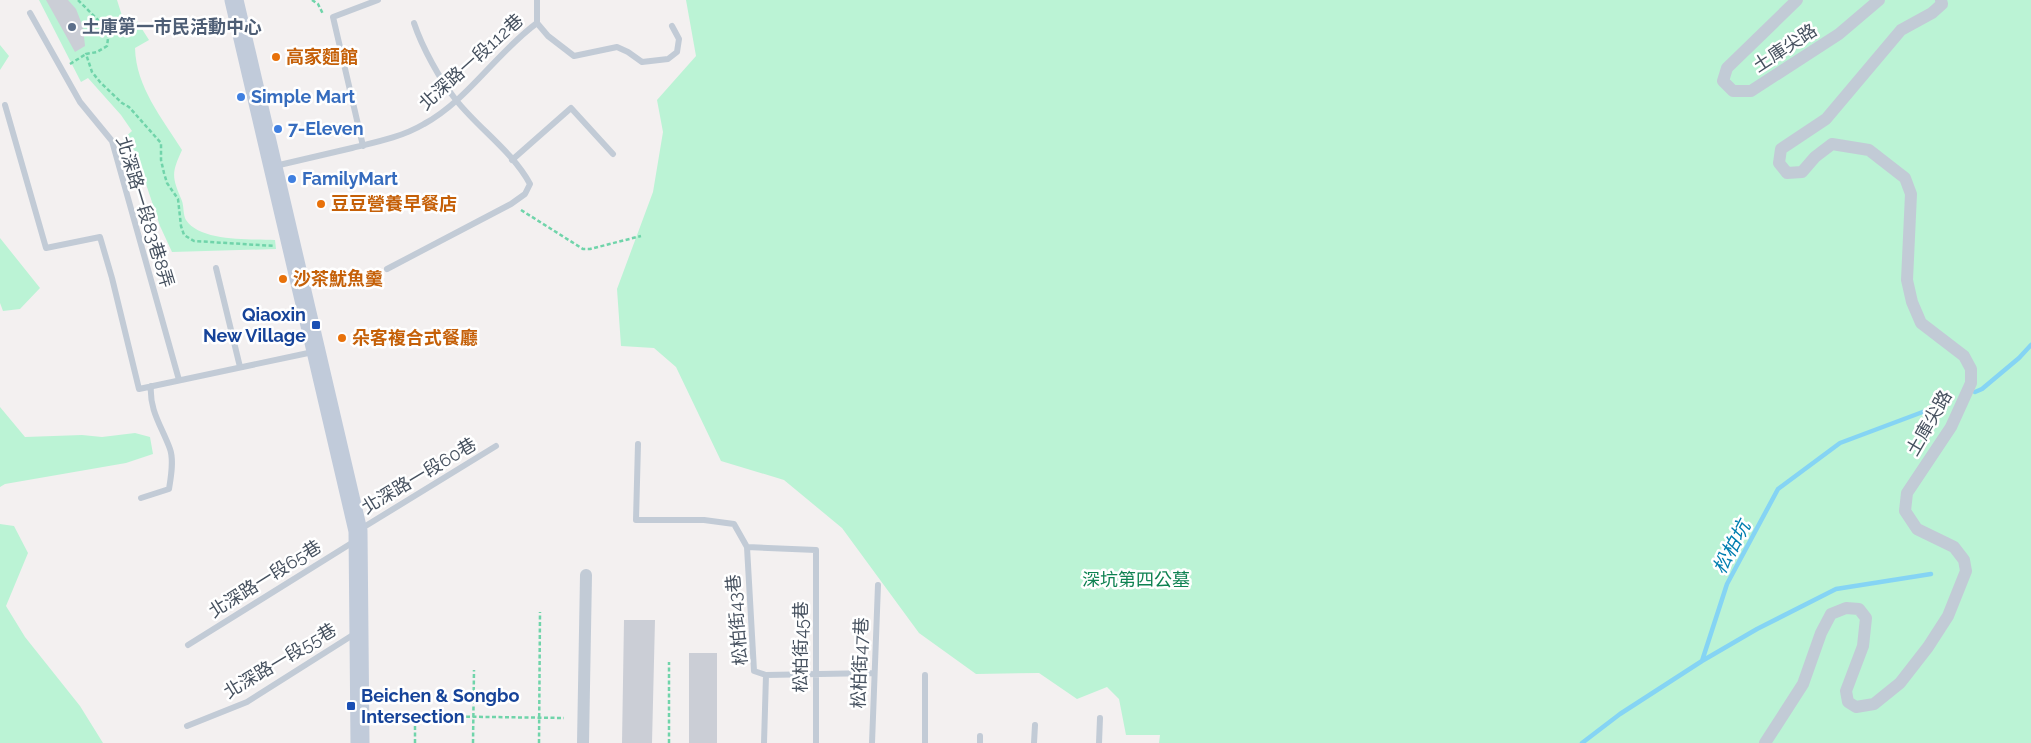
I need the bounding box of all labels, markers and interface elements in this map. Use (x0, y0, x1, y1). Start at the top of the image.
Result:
street label: 北深路一段112巷 (414, 9, 527, 114)
place label: 土庫第一市民活動中心 (82, 16, 262, 37)
street label: 土庫尖路 (1749, 19, 1821, 76)
marker: 土庫第一市民活動中心 (66, 21, 78, 33)
place label: 高家麵館 (286, 46, 358, 67)
marker: 高家麵館 (270, 51, 282, 63)
place label: Simple Mart (251, 86, 355, 107)
marker: Simple Mart (235, 91, 247, 103)
place label: 7-Eleven (288, 118, 364, 139)
marker: 7-Eleven (272, 123, 284, 135)
street label: 北深路一段83巷8弄 (112, 134, 178, 290)
place label: FamilyMart (302, 168, 398, 189)
marker: FamilyMart (286, 173, 298, 185)
place label: 豆豆營養早餐店 (331, 193, 457, 214)
marker: 豆豆營養早餐店 (315, 198, 327, 210)
place label: 沙茶魷魚羹 (293, 268, 383, 289)
marker: 沙茶魷魚羹 (277, 273, 289, 285)
place label: Qiaoxin New Village (203, 304, 306, 346)
marker: Qiaoxin New Village (310, 319, 322, 331)
place label: 朵客複合式餐廳 (352, 327, 478, 348)
marker: 朵客複合式餐廳 (336, 332, 348, 344)
street label: 土庫尖路 (1901, 386, 1956, 459)
street label: 北深路一段60巷 (358, 433, 480, 518)
water label: 松柏坑 (1708, 514, 1755, 577)
street label: 北深路一段65巷 (205, 536, 325, 622)
park label: 深坑第四公墓 (1082, 569, 1190, 590)
street label: 松柏街43巷 (722, 574, 751, 667)
street label: 松柏街45巷 (790, 601, 811, 693)
street label: 松柏街47巷 (847, 617, 872, 709)
street label: 北深路一段55巷 (220, 619, 340, 702)
place label: Beichen & Songbo Intersection (361, 685, 519, 727)
marker: Beichen & Songbo Intersection (345, 700, 357, 712)

